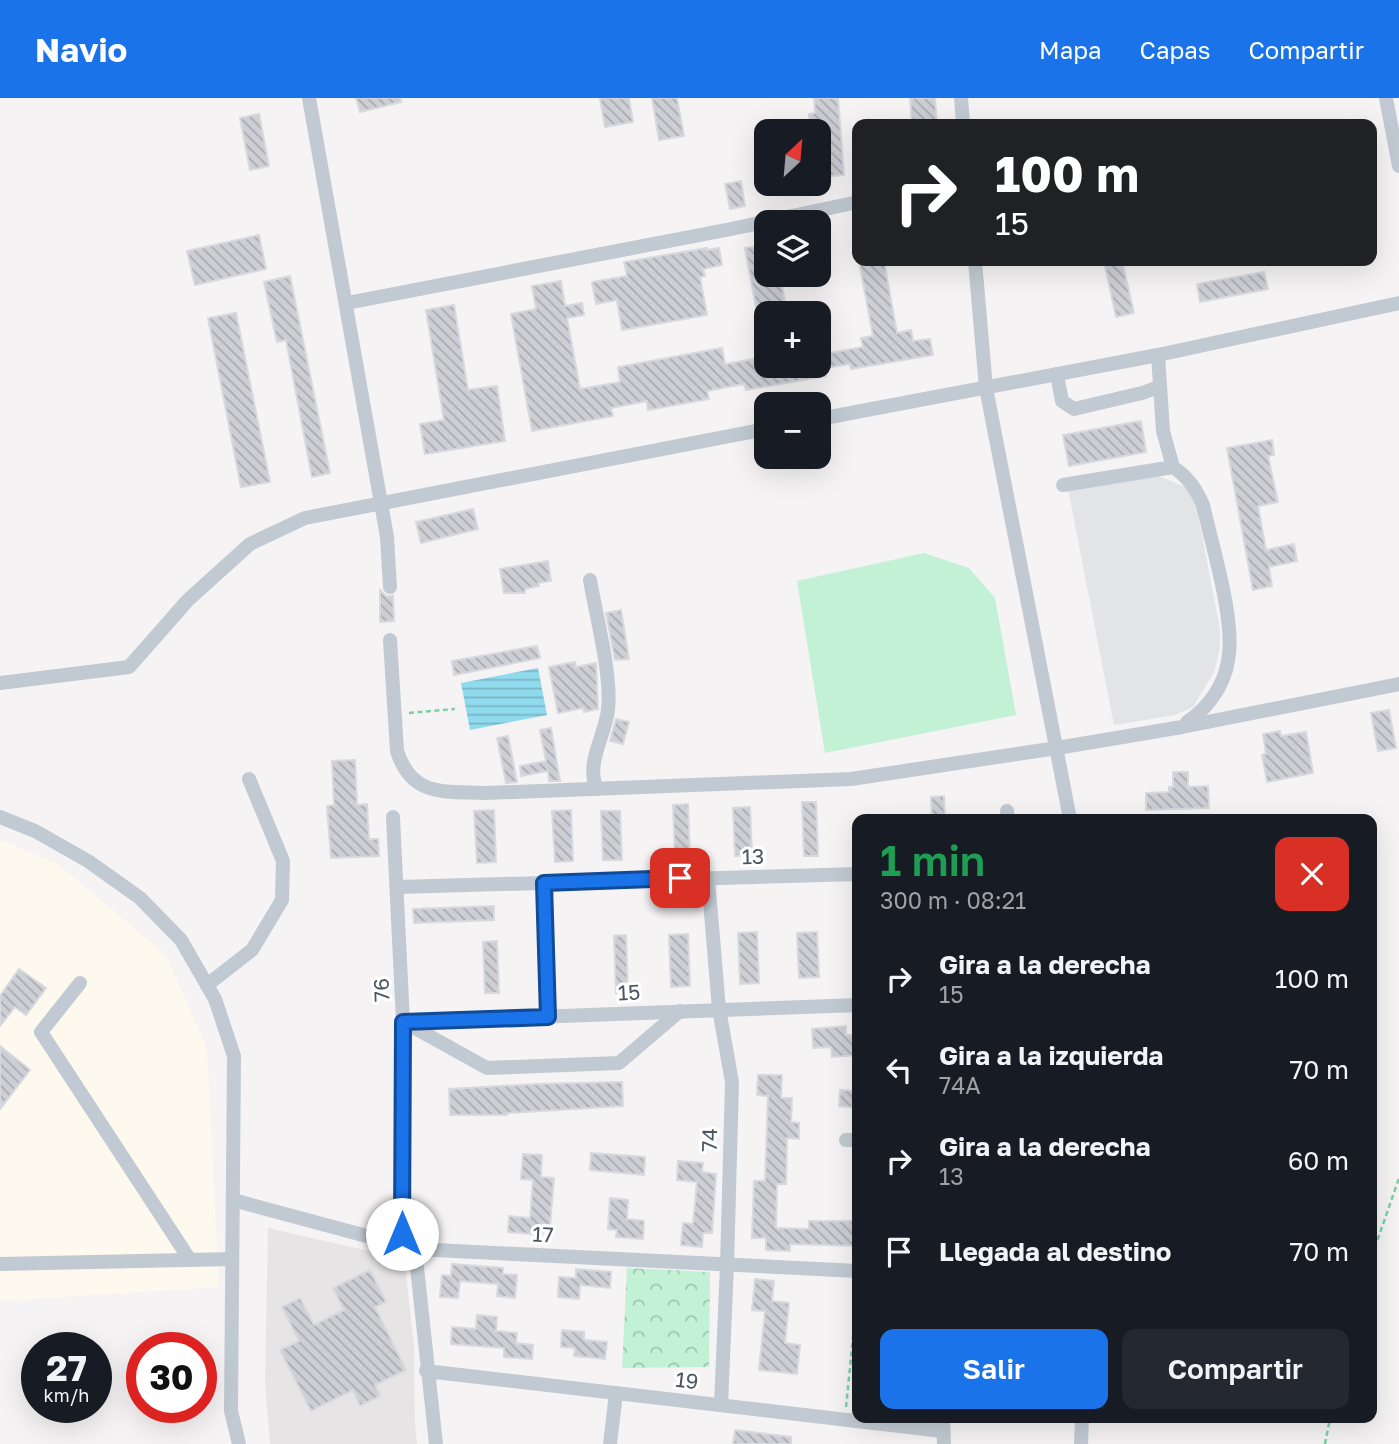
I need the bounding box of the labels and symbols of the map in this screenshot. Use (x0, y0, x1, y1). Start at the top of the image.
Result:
north arrow (754, 119, 831, 196)
street label: 13 (742, 843, 764, 869)
pin (650, 848, 710, 908)
street label: 76 (368, 978, 394, 1002)
street label: 15 (617, 978, 641, 1006)
street label: 74 (696, 1128, 722, 1152)
position arrow (365, 1197, 439, 1271)
street label: 17 (532, 1220, 554, 1248)
speed limit sign: 30 (126, 1332, 217, 1423)
street label: 19 (674, 1366, 700, 1394)

